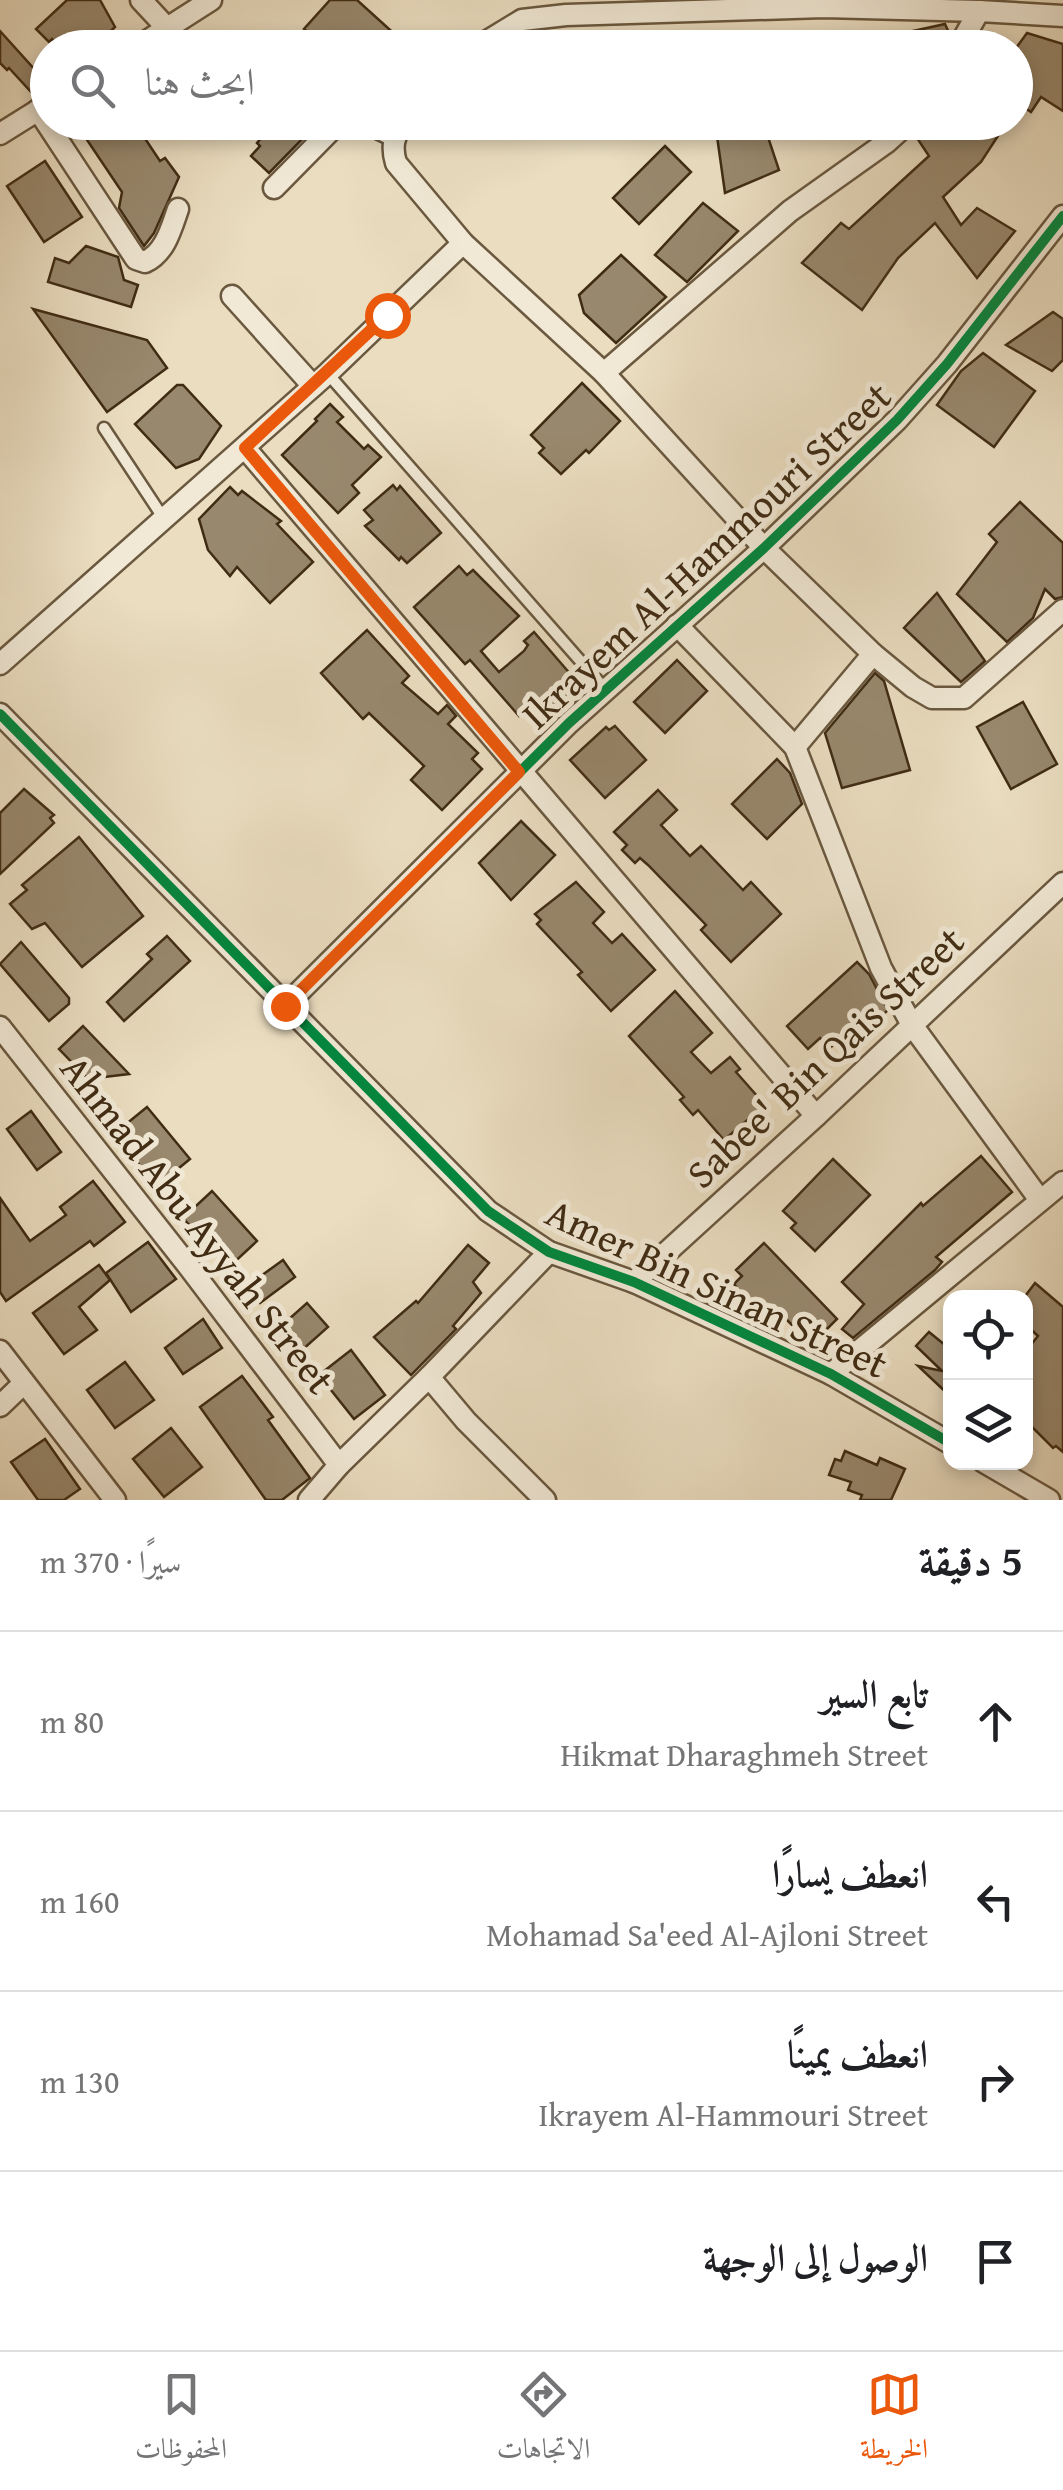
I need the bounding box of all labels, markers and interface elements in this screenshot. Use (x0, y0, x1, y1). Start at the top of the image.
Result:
search box (30, 30, 1033, 140)
text: ابحث هنا (145, 53, 255, 109)
icon: search (65, 58, 120, 113)
route start (365, 293, 411, 339)
street label: Ikrayem Al-Hammouri Street (508, 367, 904, 742)
street label: Sabee' Bin Qais Street (672, 912, 977, 1201)
route end (263, 984, 309, 1030)
street label: Ahmad Abu Ayyah Street (47, 1041, 350, 1406)
street label: Amer Bin Sinan Street (537, 1182, 898, 1393)
map controls (943, 1290, 1033, 1470)
button: locate (943, 1290, 1033, 1380)
button: layers (943, 1380, 1033, 1470)
text: 5 دقيقة (919, 1529, 1023, 1590)
text: سيرًا · 370 m (40, 1538, 182, 1585)
text: تابع السير (820, 1665, 928, 1721)
icon: ahead (968, 1694, 1023, 1749)
text: 80 m (40, 1698, 104, 1745)
text: Hikmat Dharaghmeh Street (560, 1731, 928, 1778)
text: انعطف يسارًا (772, 1845, 928, 1901)
icon: left (968, 1874, 1023, 1929)
text: 160 m (40, 1878, 119, 1925)
text: Mohamad Sa'eed Al-Ajloni Street (486, 1911, 928, 1958)
text: انعطف يمينًا (787, 2025, 928, 2081)
icon: right (968, 2054, 1023, 2109)
text: 130 m (40, 2058, 119, 2105)
text: Ikrayem Al-Hammouri Street (539, 2091, 928, 2138)
text: الوصول إلى الوجهة (703, 2229, 928, 2285)
icon: arrive (968, 2234, 1023, 2289)
tab: المحفوظات (135, 2367, 227, 2476)
tab: الاتجاهات (497, 2367, 590, 2476)
tab: الخريطة (860, 2367, 928, 2476)

